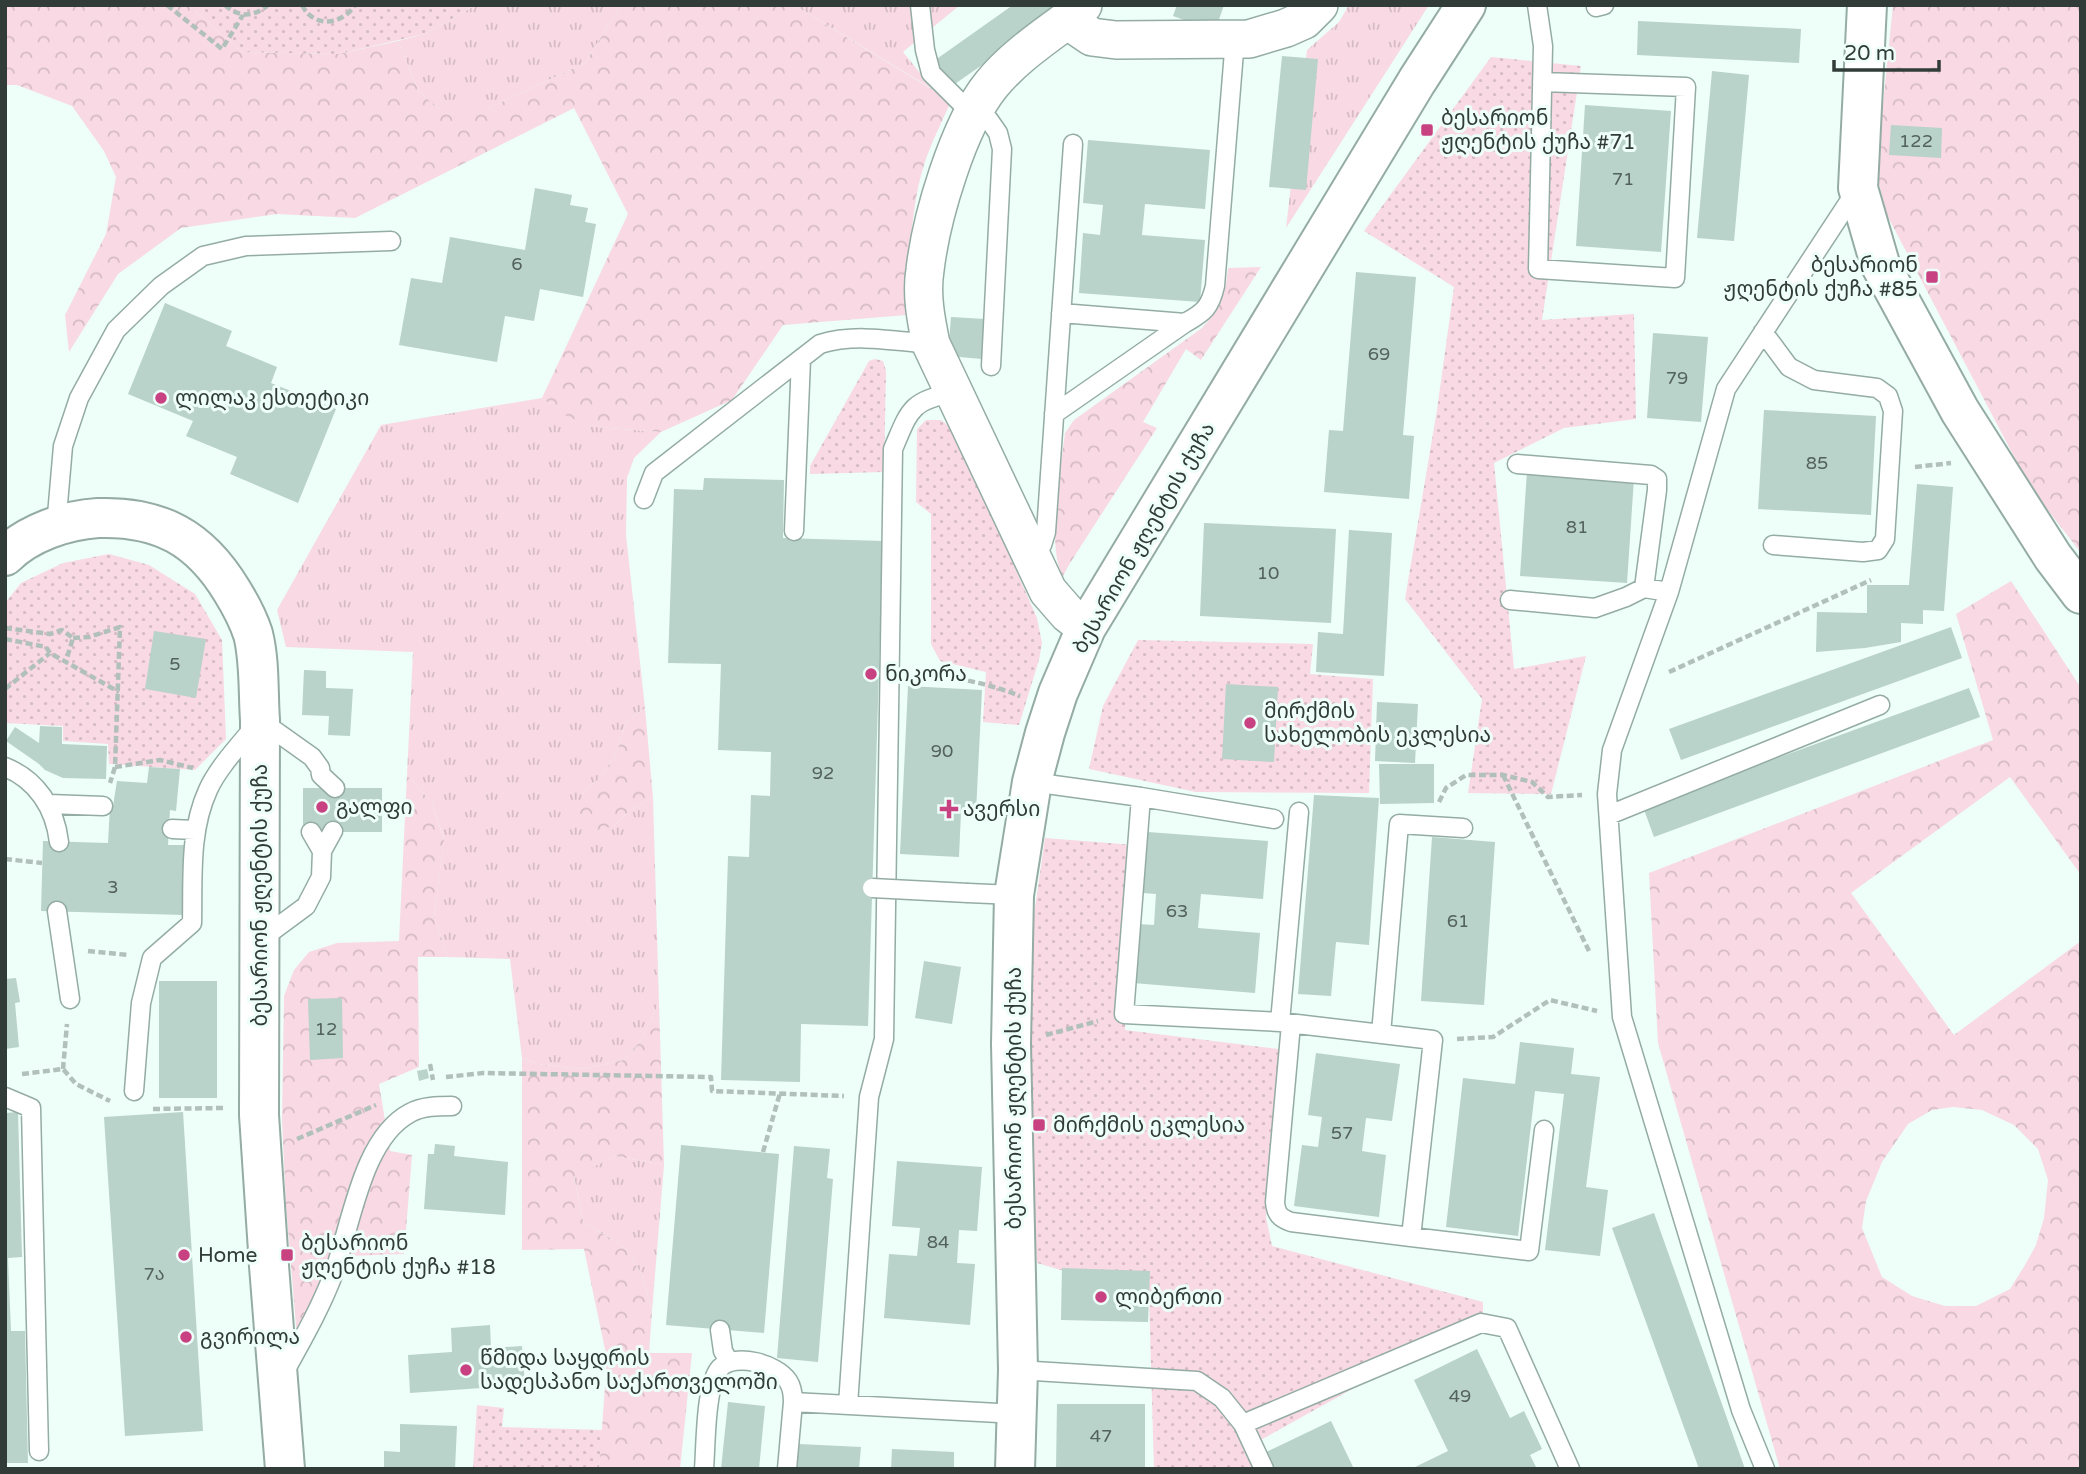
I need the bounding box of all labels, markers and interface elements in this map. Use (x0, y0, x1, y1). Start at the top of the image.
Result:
scale bar (1834, 28, 1939, 72)
text: 20 m (1844, 41, 1895, 66)
place label: ბესარიონ ჟღენტის ქუჩა #71 (1441, 106, 1636, 155)
marker: ბესარიონ ჟღენტის ქუჩა #71 (1419, 122, 1435, 138)
house number: 122 (1899, 130, 1933, 152)
house number: 71 (1612, 168, 1634, 190)
house number: 6 (511, 253, 523, 275)
place label: ბესარიონ ჟღენტის ქუჩა #85 (1723, 253, 1918, 302)
marker: ბესარიონ ჟღენტის ქუჩა #85 (1924, 269, 1940, 285)
house number: 69 (1368, 343, 1390, 365)
house number: 79 (1666, 367, 1688, 389)
place label: ლილაკ ესთეტიკი (175, 386, 369, 411)
marker: ლილაკ ესთეტიკი (153, 390, 169, 406)
street label: ბესარიონ ჟღენტის ქუჩა (1067, 418, 1221, 658)
house number: 85 (1806, 452, 1828, 474)
house number: 81 (1566, 516, 1588, 538)
house number: 10 (1257, 562, 1279, 584)
house number: 5 (169, 653, 181, 675)
place label: ნიკორა (885, 662, 967, 687)
marker: ნიკორა (863, 666, 879, 682)
place label: მირქმის სახელობის ეკლესია (1264, 699, 1491, 748)
marker: მირქმის სახელობის ეკლესია (1242, 715, 1258, 731)
house number: 90 (931, 740, 953, 762)
house number: 92 (812, 762, 834, 784)
street label: ბესარიონ ჟღენტის ქუჩა (248, 764, 273, 1026)
place label: გალფი (336, 795, 413, 820)
place label: ავერსი (963, 797, 1040, 822)
marker: გალფი (314, 799, 330, 815)
marker: ავერსი (941, 801, 957, 817)
house number: 3 (107, 876, 119, 898)
house number: 63 (1166, 900, 1188, 922)
house number: 61 (1447, 910, 1469, 932)
street label: ბესარიონ ჟღენტის ქუჩა (1002, 967, 1027, 1229)
house number: 12 (315, 1018, 337, 1040)
place label: მირქმის ეკლესია (1053, 1113, 1245, 1138)
marker: მირქმის ეკლესია (1031, 1117, 1047, 1133)
house number: 57 (1331, 1122, 1353, 1144)
place label: ბესარიონ ჟღენტის ქუჩა #18 (301, 1231, 496, 1280)
house number: 84 (927, 1231, 949, 1253)
place label: Home (198, 1243, 258, 1268)
marker: Home (176, 1247, 192, 1263)
marker: ბესარიონ ჟღენტის ქუჩა #18 (279, 1247, 295, 1263)
house number: 7ა (143, 1263, 165, 1285)
place label: ლიბერთი (1115, 1285, 1222, 1310)
marker: ლიბერთი (1093, 1289, 1109, 1305)
place label: გვირილა (200, 1325, 300, 1350)
marker: გვირილა (178, 1329, 194, 1345)
place label: წმიდა საყდრის სადესპანო საქართველოში (480, 1346, 778, 1395)
marker: წმიდა საყდრის სადესპანო საქართველოში (458, 1362, 474, 1378)
house number: 49 (1449, 1385, 1471, 1407)
house number: 47 (1090, 1425, 1112, 1447)

